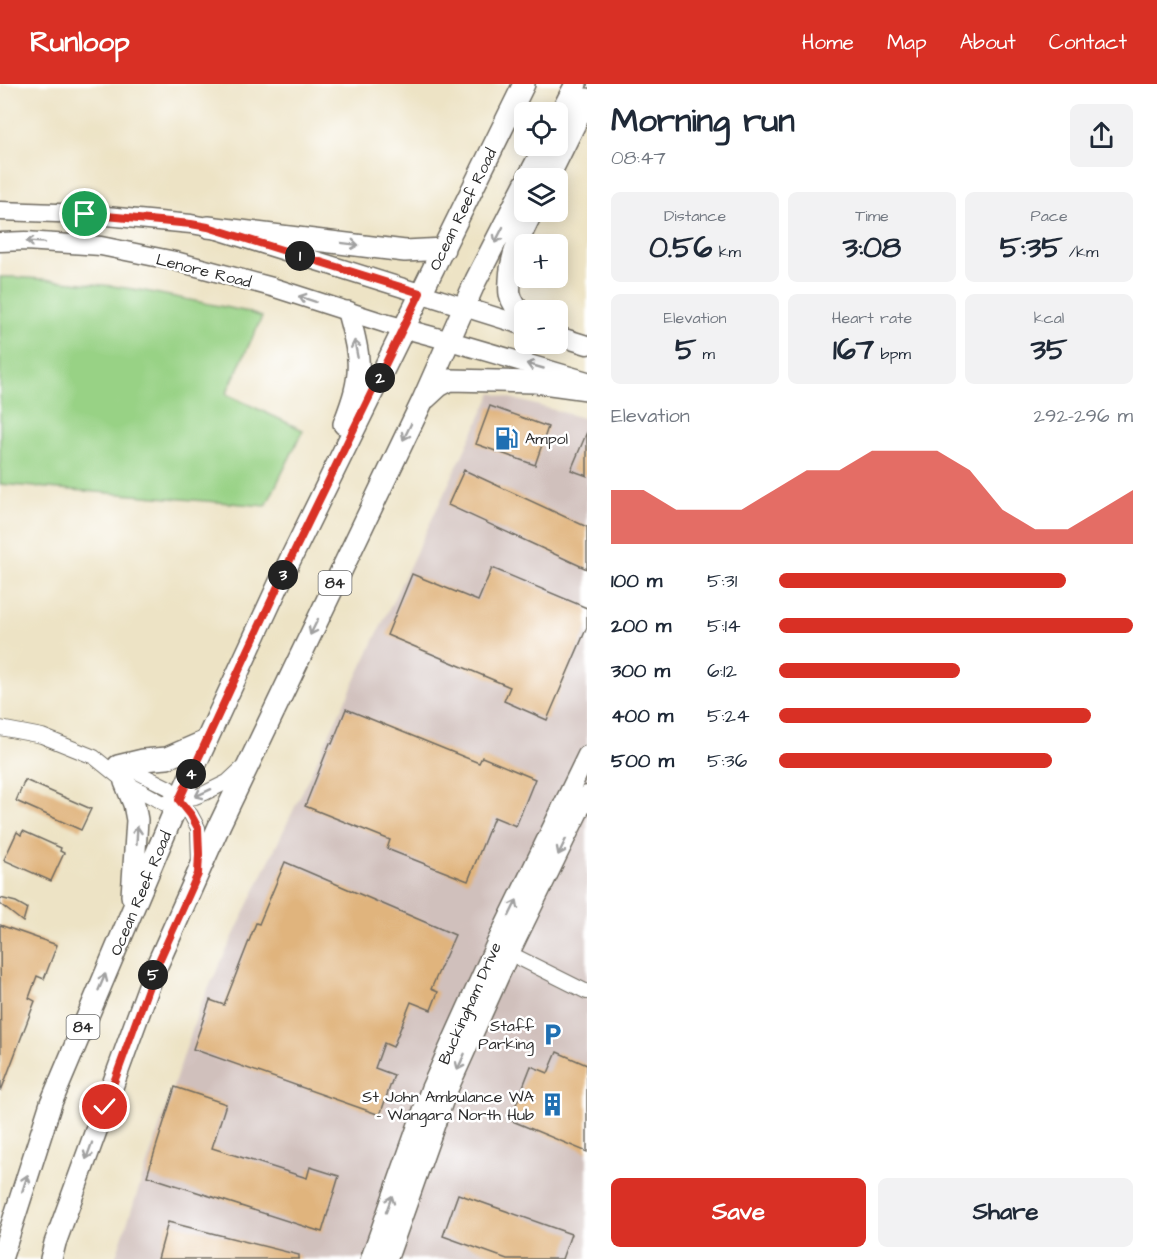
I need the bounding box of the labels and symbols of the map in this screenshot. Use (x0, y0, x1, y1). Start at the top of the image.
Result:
street label: Ocean Reef Road (424, 145, 502, 274)
pin (59, 188, 110, 239)
one-way arrow (493, 225, 505, 243)
one-way arrow (26, 236, 46, 247)
one-way arrow (339, 238, 359, 249)
pin: 1 (285, 241, 315, 271)
street label: Lenore Road (154, 249, 254, 293)
one-way arrow (298, 292, 317, 303)
one-way arrow (350, 340, 361, 360)
one-way arrow (526, 360, 545, 371)
pin: 2 (365, 363, 395, 393)
one-way arrow (401, 422, 413, 440)
fuel station icon: Ampol (494, 425, 520, 451)
place label: Ampol (525, 428, 568, 450)
pin: 3 (268, 560, 298, 590)
road number: 84 (318, 571, 352, 595)
one-way arrow (308, 617, 319, 635)
pin: 4 (176, 759, 206, 789)
one-way arrow (195, 788, 213, 800)
one-way arrow (131, 826, 143, 846)
street label: Ocean Reef Road (105, 828, 177, 959)
one-way arrow (555, 838, 567, 856)
one-way arrow (507, 899, 519, 917)
street label: Buckingham Drive (433, 938, 508, 1068)
pin: 5 (138, 960, 168, 990)
one-way arrow (97, 973, 108, 991)
road number: 84 (66, 1015, 100, 1039)
place label: Staff Parking (478, 1015, 535, 1056)
parking icon: Staff Parking (539, 1021, 565, 1047)
one-way arrow (455, 1052, 467, 1070)
pin (79, 1081, 130, 1132)
place label: St John Ambulance WA - Wangara North Hub (362, 1086, 534, 1127)
building icon: St John Ambulance WA - Wangara North Hub (539, 1092, 565, 1118)
one-way arrow (82, 1141, 93, 1160)
one-way arrow (21, 1174, 32, 1193)
one-way arrow (384, 1195, 395, 1214)

